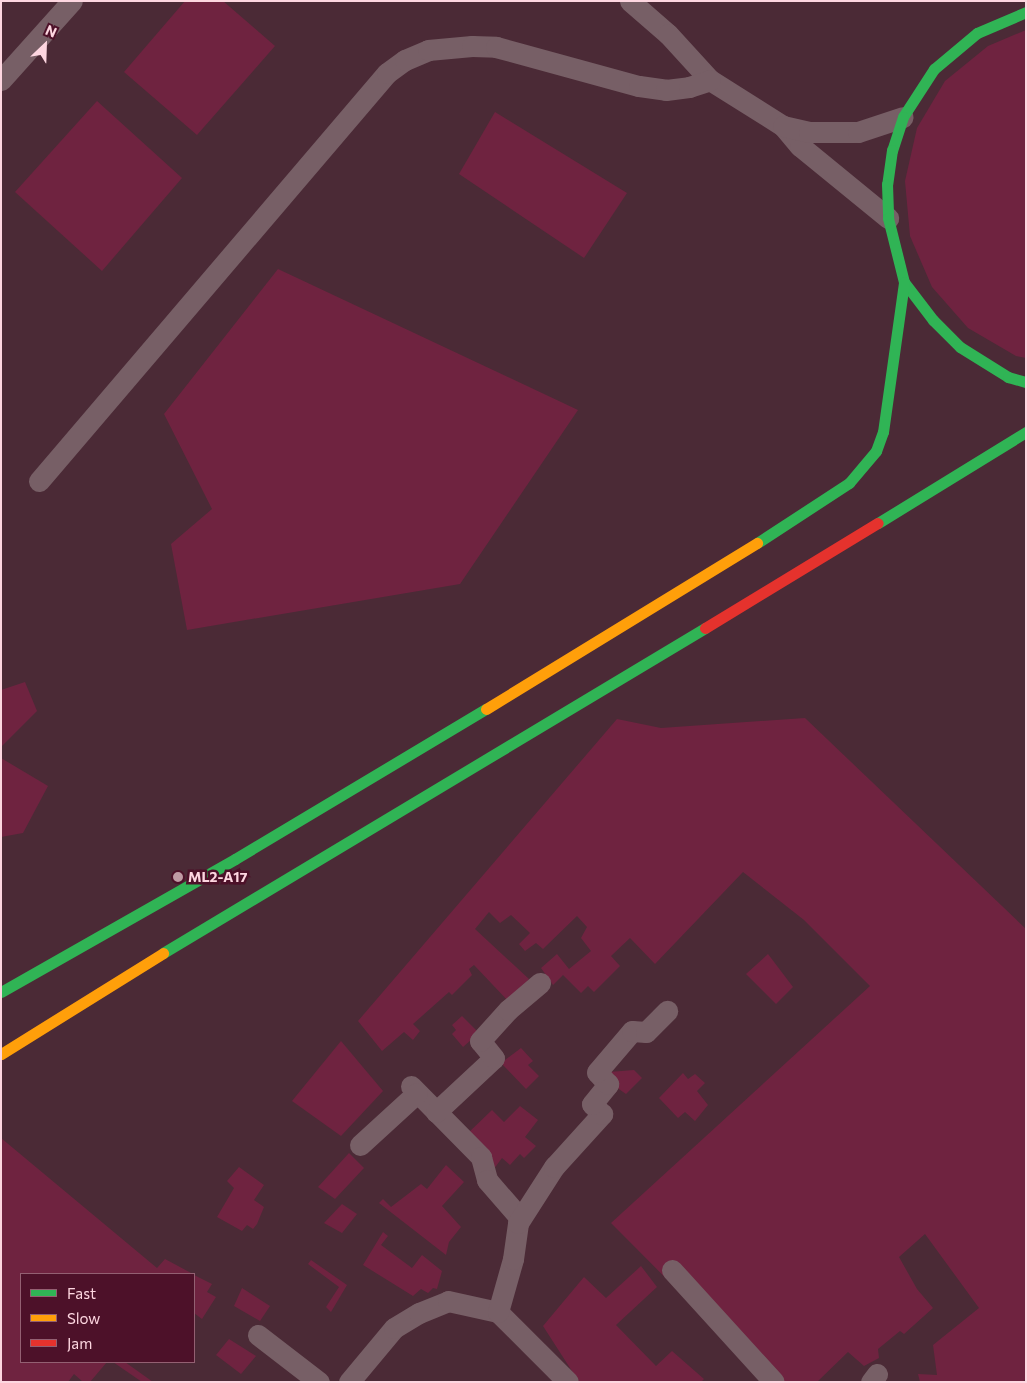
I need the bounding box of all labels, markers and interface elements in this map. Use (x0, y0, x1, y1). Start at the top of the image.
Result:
north arrow (20, 20, 70, 70)
text: N (43, 21, 60, 41)
place label: ML2-A17 (188, 869, 247, 885)
marker: ML2-A17 (172, 871, 184, 883)
legend (20, 1273, 195, 1363)
text: Fast (67, 1284, 96, 1302)
text: Slow (67, 1309, 100, 1327)
text: Jam (67, 1334, 92, 1352)

